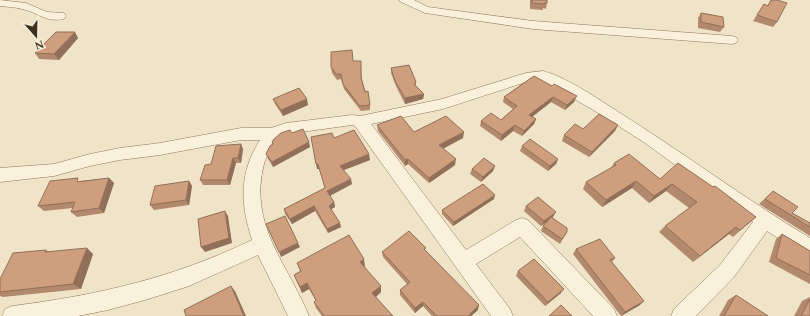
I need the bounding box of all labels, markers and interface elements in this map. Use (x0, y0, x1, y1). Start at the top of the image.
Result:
north arrow (16, 16, 56, 56)
text: N (32, 35, 46, 54)

